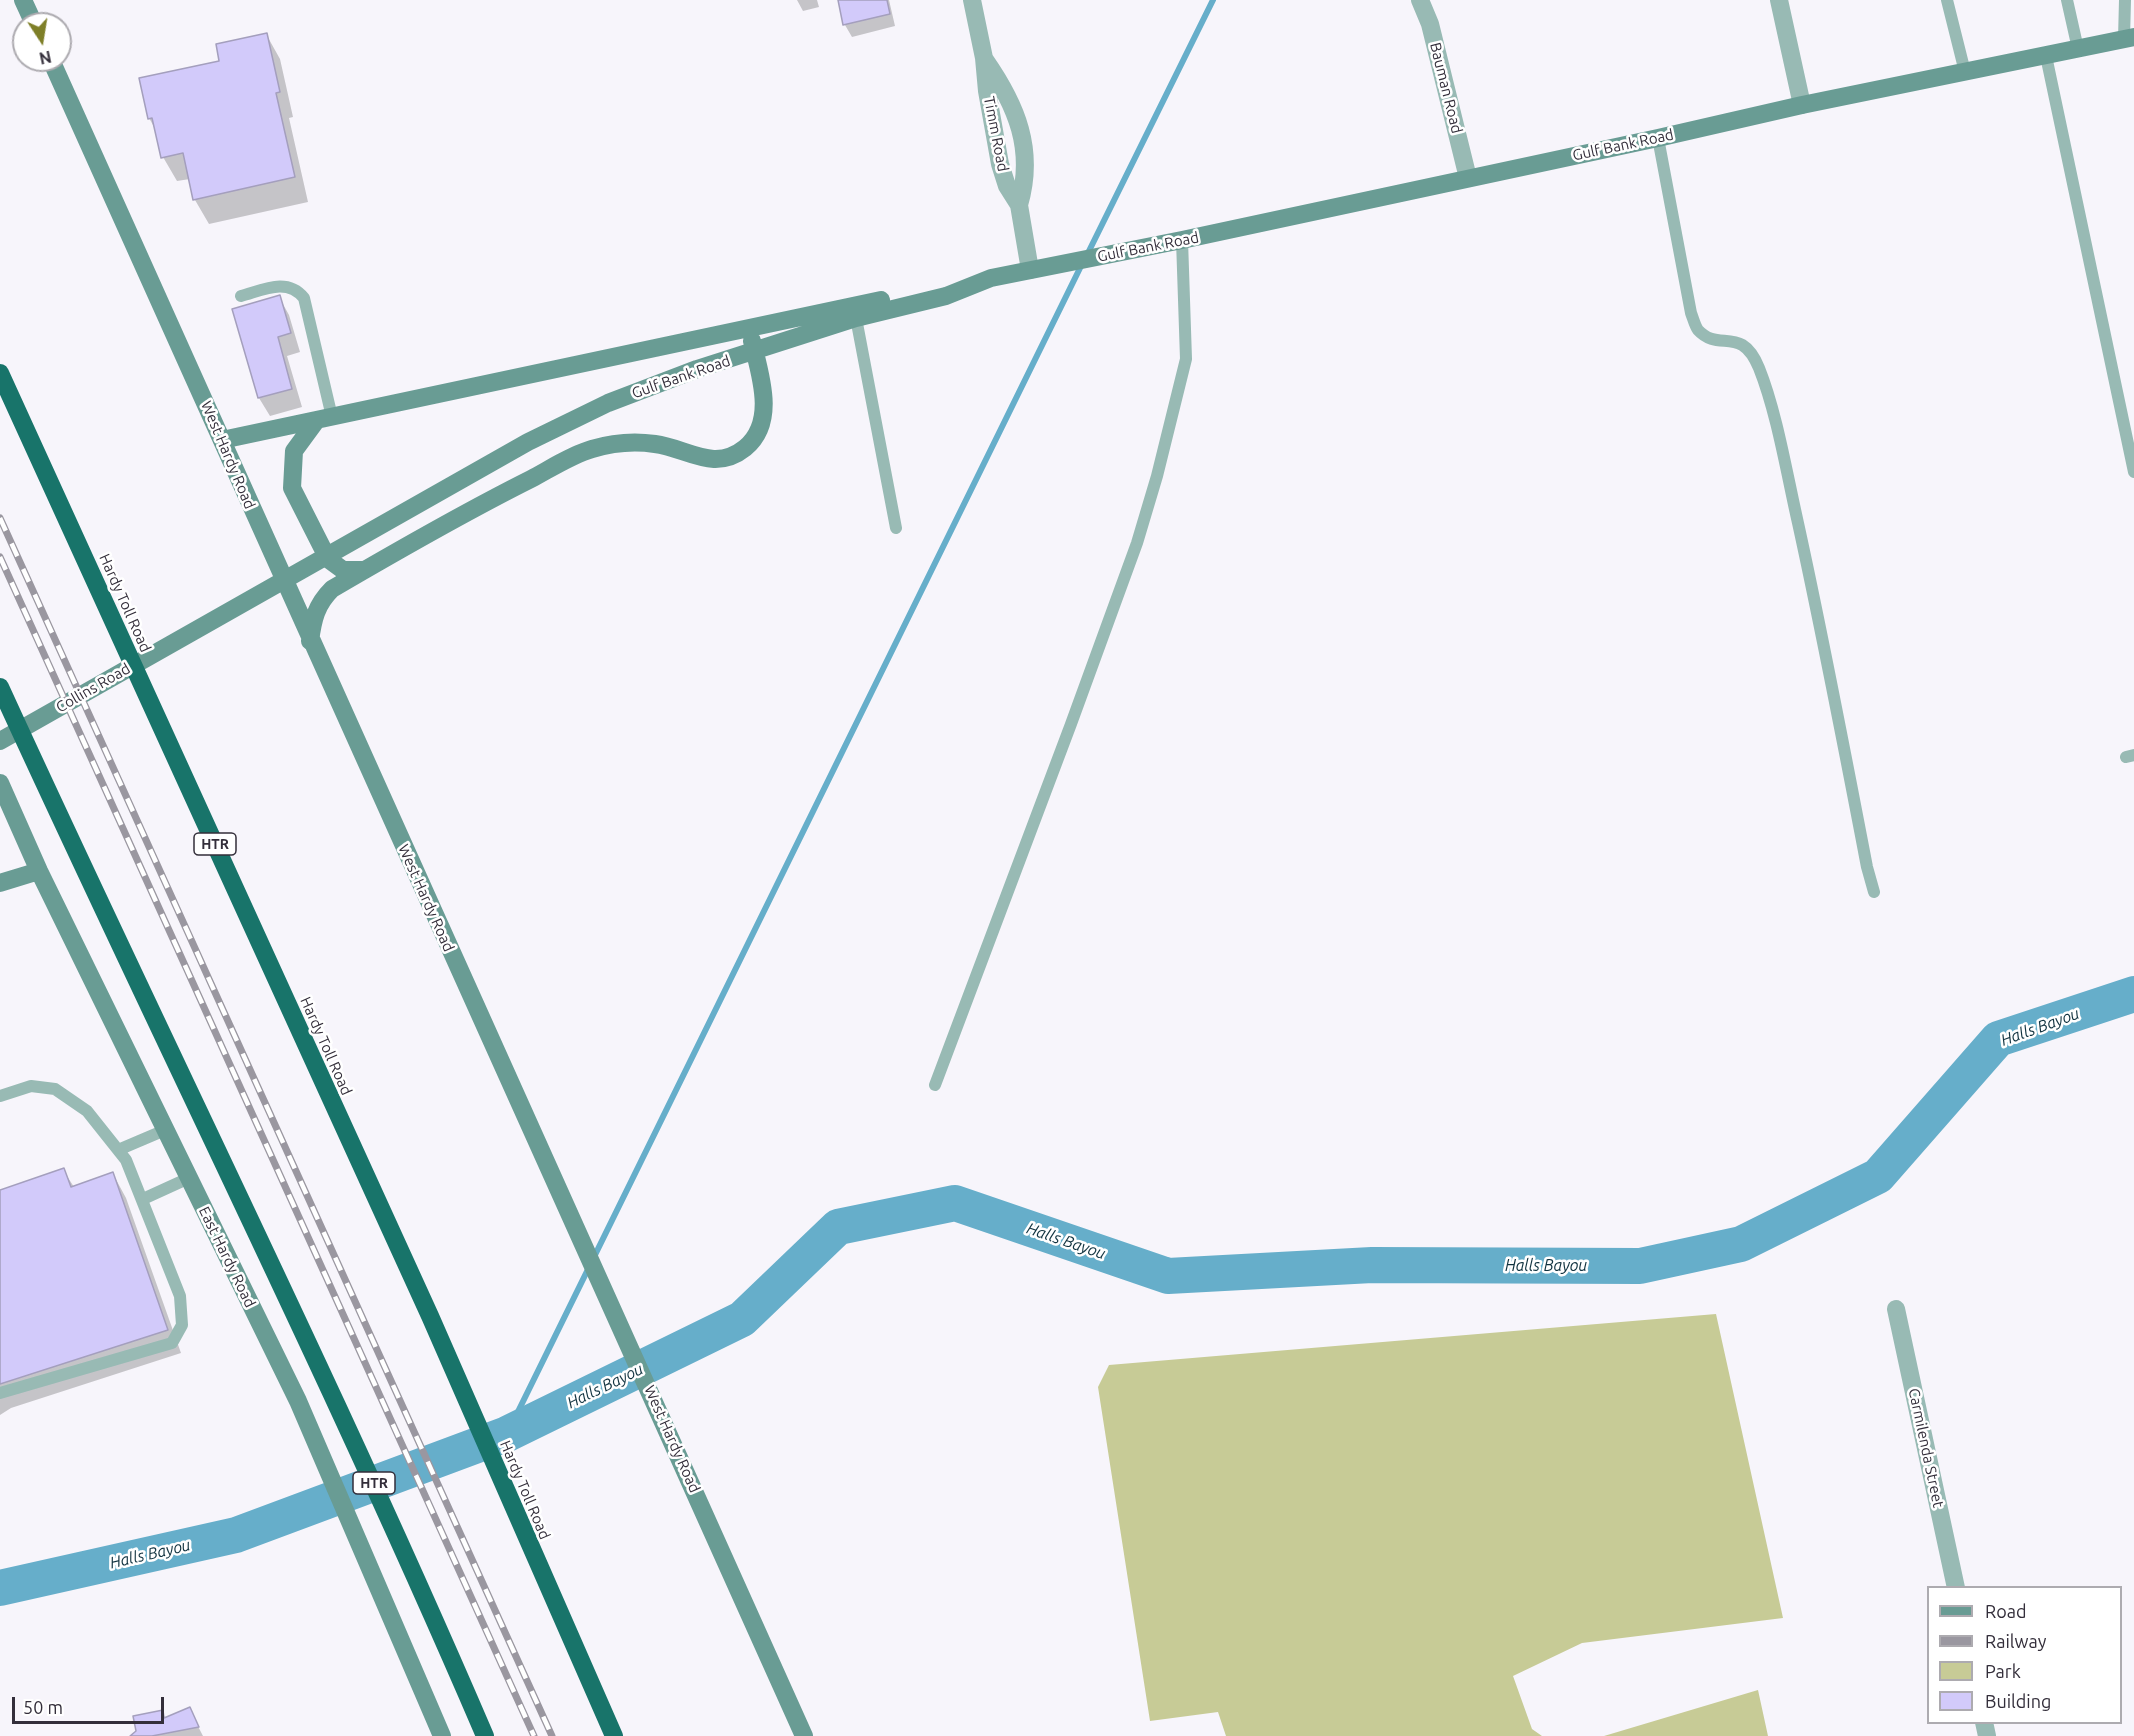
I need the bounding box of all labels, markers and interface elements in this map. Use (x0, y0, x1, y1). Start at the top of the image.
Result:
north arrow (12, 12, 72, 72)
street label: Bauman Road (1426, 41, 1466, 135)
text: N (38, 48, 53, 68)
street label: Timm Road (980, 95, 1012, 173)
street label: Gulf Bank Road (1571, 125, 1675, 165)
street label: Gulf Bank Road (1096, 228, 1200, 266)
street label: Gulf Bank Road (629, 352, 733, 402)
street label: West Hardy Road (197, 398, 259, 512)
street label: Hardy Toll Road (95, 551, 155, 655)
street label: Collins Road (53, 660, 133, 716)
road number: HTR (194, 833, 236, 855)
street label: West Hardy Road (394, 842, 458, 954)
street label: Hardy Toll Road (296, 994, 356, 1098)
water label: Halls Bayou (1998, 1004, 2082, 1050)
street label: East Hardy Road (195, 1204, 259, 1310)
water label: Halls Bayou (1024, 1219, 1108, 1263)
water label: Halls Bayou (1505, 1256, 1587, 1276)
water label: Halls Bayou (564, 1359, 646, 1413)
street label: West Hardy Road (640, 1383, 704, 1495)
street label: Carmilenda Street (1905, 1387, 1947, 1509)
street label: Hardy Toll Road (496, 1438, 554, 1542)
road number: HTR (353, 1472, 395, 1494)
water label: Halls Bayou (108, 1535, 192, 1573)
legend (1927, 1586, 2122, 1724)
text: Road (1985, 1601, 2027, 1621)
text: Railway (1985, 1631, 2046, 1651)
text: Park (1985, 1661, 2021, 1681)
scale bar (15, 1685, 166, 1723)
text: Building (1985, 1691, 2051, 1711)
text: 50 m (23, 1697, 63, 1717)

